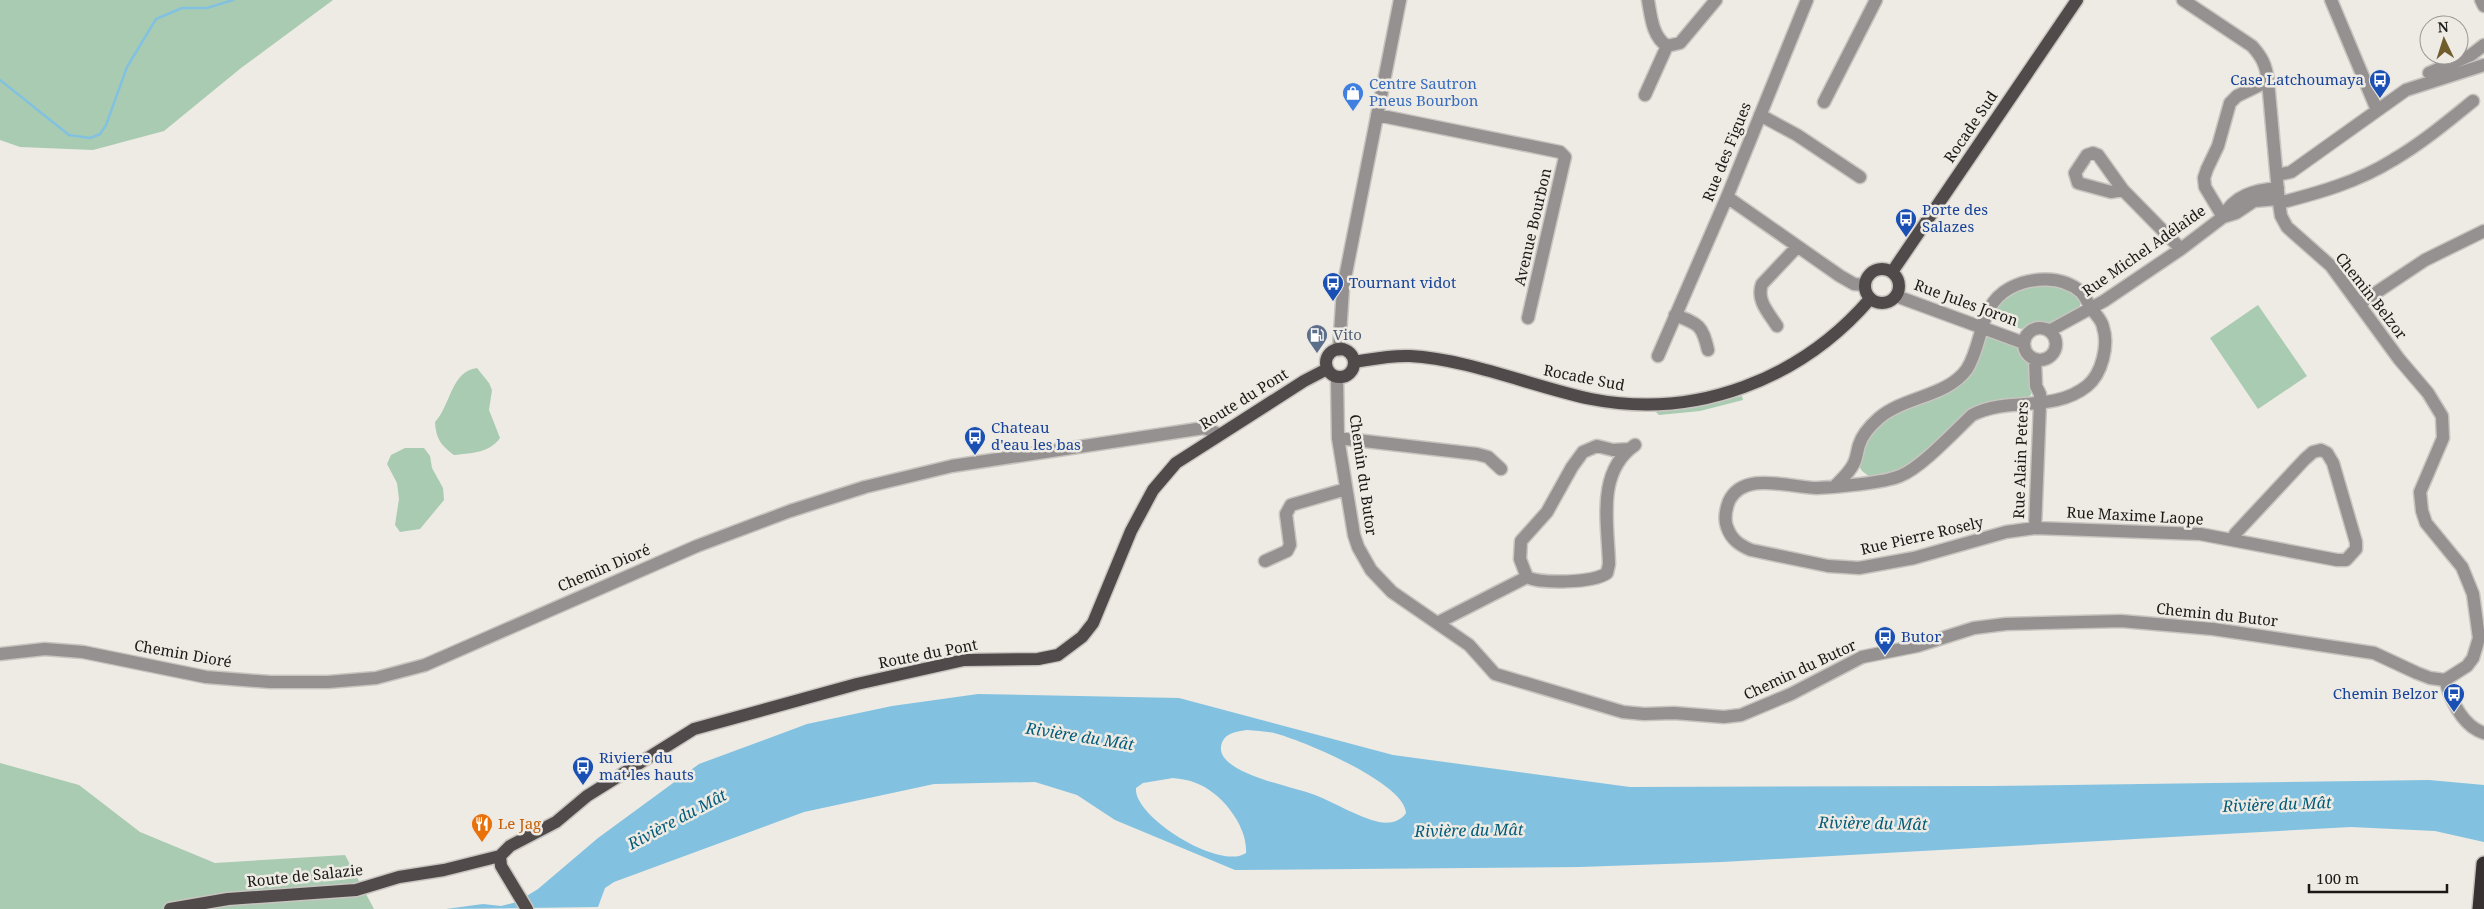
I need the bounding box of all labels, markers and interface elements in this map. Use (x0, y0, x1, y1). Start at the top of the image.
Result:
north arrow (2419, 15, 2469, 65)
text: N (2437, 17, 2449, 36)
bus stop icon: Case Latchoumaya (2368, 68, 2392, 99)
place label: Case Latchoumaya (2230, 69, 2364, 89)
place label: Centre Sautron Pneus Bourbon (1369, 73, 1479, 110)
shop icon: Centre Sautron Pneus Bourbon (1341, 81, 1365, 112)
street label: Rocade Sud (1939, 87, 2001, 166)
street label: Rue des Figues (1697, 99, 1755, 204)
street label: Avenue Bourbon (1509, 166, 1555, 288)
place label: Porte des Salazes (1922, 199, 1988, 236)
street label: Rue Michel Adélaîde (2078, 200, 2209, 300)
bus stop icon: Porte des Salazes (1894, 207, 1918, 238)
street label: Chemin Belzor (2332, 248, 2412, 343)
bus stop icon: Tournant vidot (1321, 271, 1345, 302)
place label: Tournant vidot (1349, 272, 1456, 292)
street label: Rue Jules Joron (1912, 274, 2021, 330)
fuel station icon: Vito (1305, 323, 1329, 354)
place label: Vito (1333, 324, 1362, 344)
street label: Rocade Sud (1542, 359, 1627, 395)
street label: Route du Pont (1196, 363, 1291, 433)
street label: Rue Alain Peters (2008, 401, 2032, 519)
street label: Chemin du Butor (1346, 413, 1382, 537)
place label: Chateau d'eau les bas (991, 417, 1081, 454)
bus stop icon: Chateau d'eau les bas (963, 425, 987, 456)
street label: Rue Maxime Laope (2066, 501, 2204, 529)
street label: Rue Pierre Rosely (1858, 511, 1986, 559)
street label: Chemin Dioré (554, 539, 653, 596)
street label: Chemin du Butor (2155, 598, 2279, 630)
bus stop icon: Butor (1873, 625, 1897, 656)
place label: Butor (1901, 626, 1941, 646)
street label: Route du Pont (877, 634, 979, 672)
street label: Chemin du Butor (1740, 634, 1859, 704)
street label: Chemin Dioré (133, 635, 234, 671)
bus stop icon: Chemin Belzor (2442, 682, 2466, 713)
place label: Chemin Belzor (2333, 683, 2438, 703)
water label: Rivière du Mât (1023, 716, 1136, 755)
place label: Riviere du mat les hauts (599, 747, 694, 784)
bus stop icon: Riviere du mat les hauts (571, 755, 595, 786)
water label: Rivière du Mât (623, 784, 730, 855)
water label: Rivière du Mât (2221, 791, 2332, 817)
water label: Rivière du Mât (1817, 811, 1928, 835)
restaurant icon: Le Jag (470, 812, 494, 843)
place label: Le Jag (498, 813, 541, 833)
water label: Rivière du Mât (1413, 818, 1524, 842)
street label: Route de Salazie (246, 859, 364, 891)
scale bar (2309, 862, 2446, 894)
text: 100 m (2316, 868, 2359, 888)

